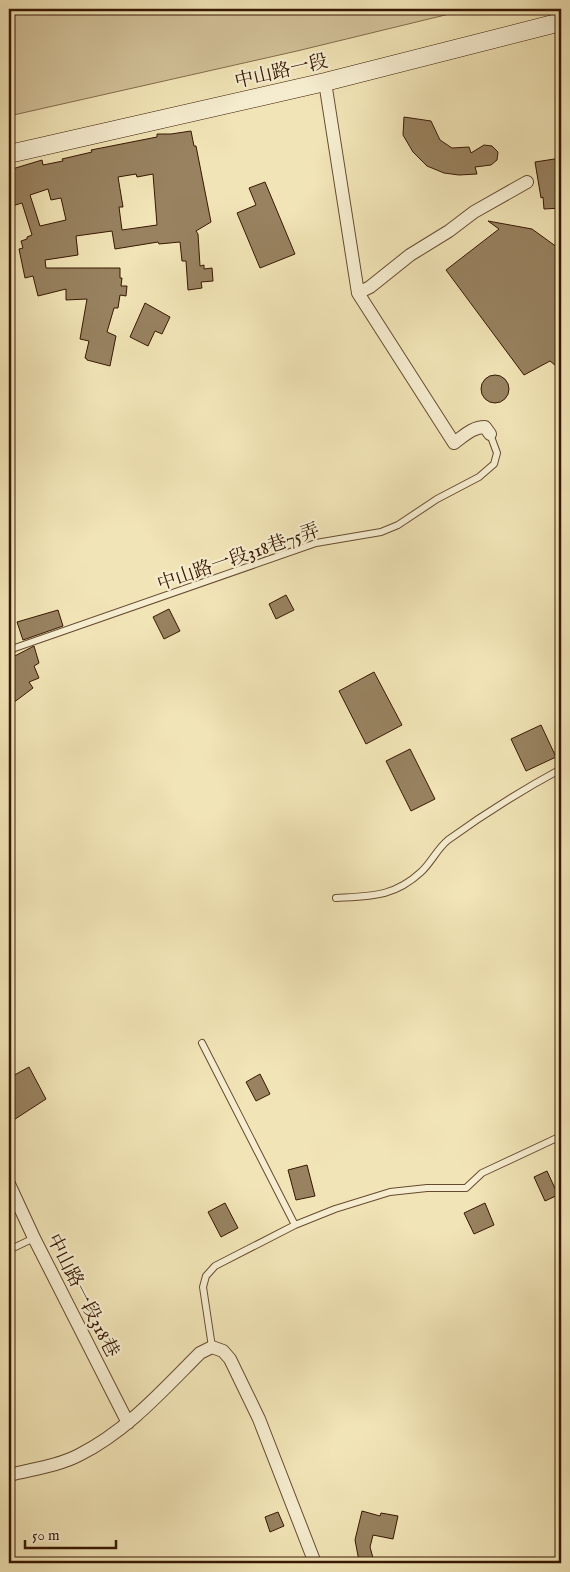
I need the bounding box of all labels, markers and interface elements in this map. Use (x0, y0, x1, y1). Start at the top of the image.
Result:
street label: 中山路一段 (232, 50, 330, 94)
street label: 中山路一段318巷75弄 (154, 519, 323, 597)
street label: 中山路一段318巷 (41, 1230, 124, 1362)
scale bar (25, 1517, 116, 1549)
text: 50 m (32, 1526, 60, 1545)

